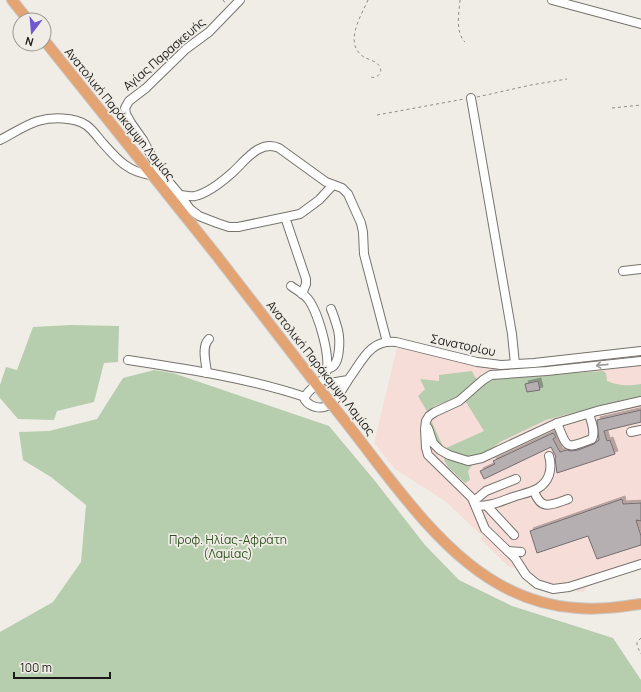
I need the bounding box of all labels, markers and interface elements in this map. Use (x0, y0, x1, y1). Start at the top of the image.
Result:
north arrow (12, 12, 52, 52)
street label: Αγίας Παρασκευής (119, 13, 209, 94)
text: N (23, 34, 35, 50)
street label: Ανατολική Παράκαμψη Λαμίας (61, 44, 179, 184)
street label: Ανατολική Παράκαμψη Λαμίας (263, 297, 379, 439)
street label: Σανατορίου (429, 330, 497, 360)
one-way arrow (596, 362, 609, 369)
park label: Προφ. Ηλίας-Αφράτη (Λαμίας) (169, 531, 287, 562)
scale bar (14, 654, 110, 680)
text: 100 m (20, 659, 52, 676)

